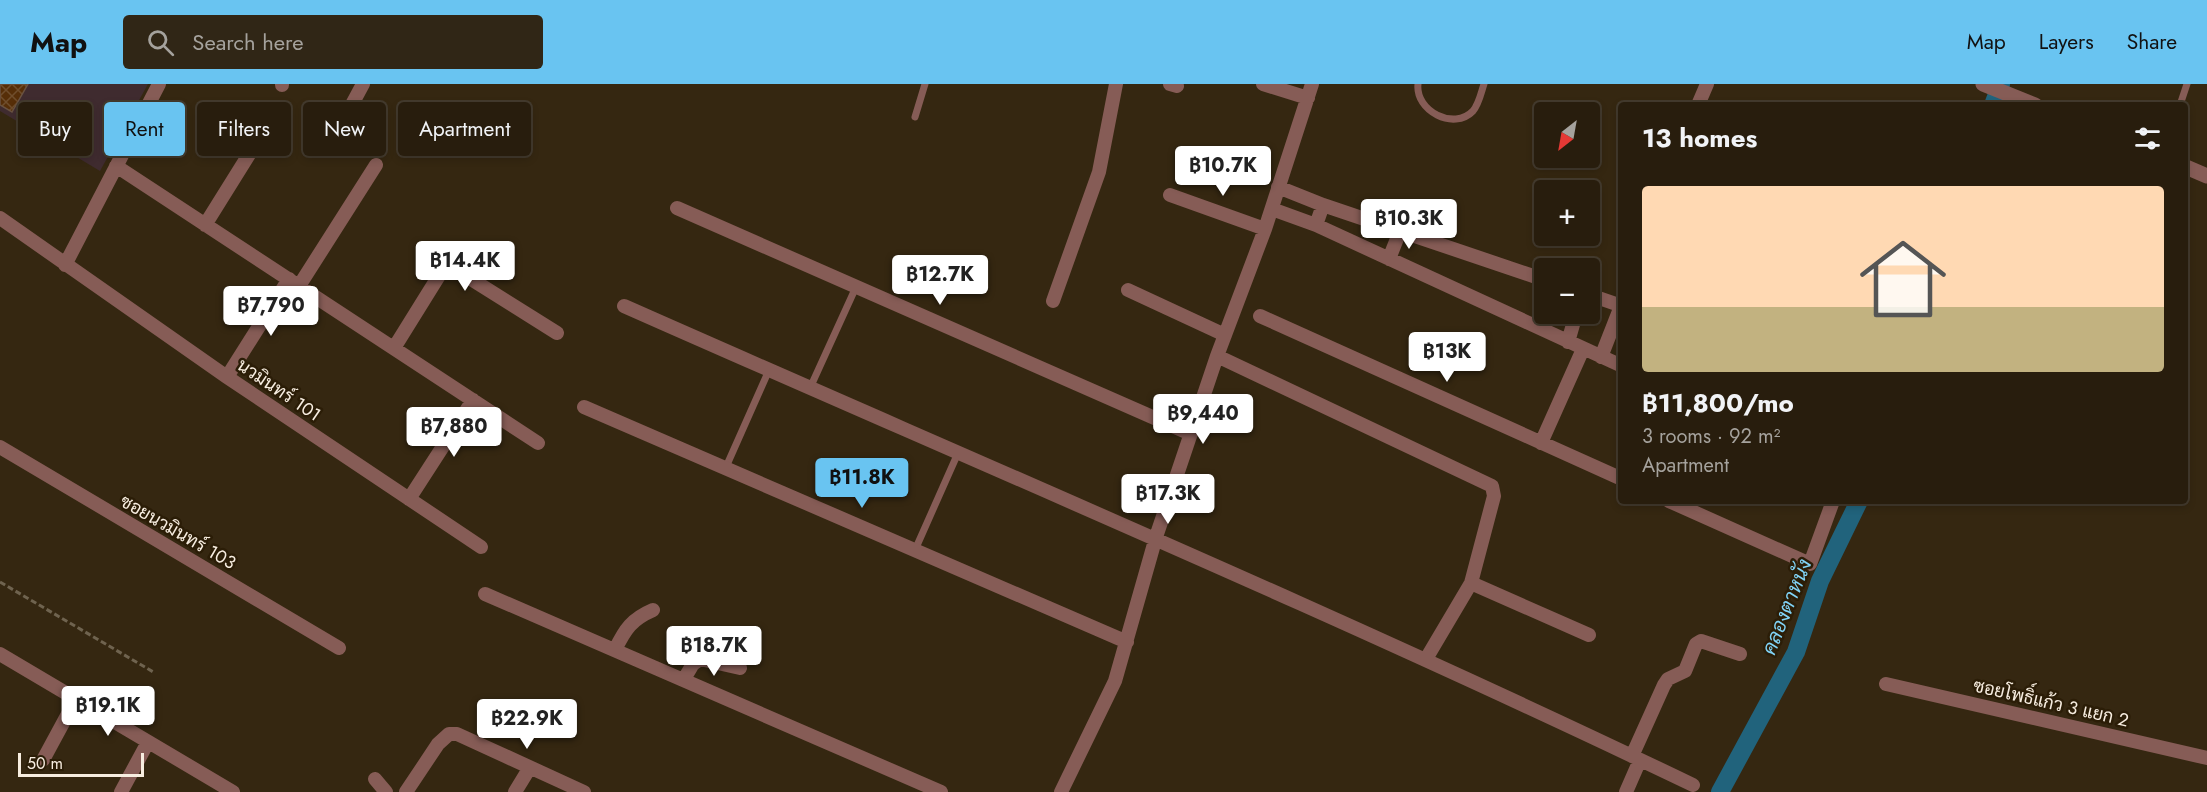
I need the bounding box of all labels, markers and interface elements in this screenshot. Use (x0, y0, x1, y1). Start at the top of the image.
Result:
search box (123, 15, 543, 69)
text: Map (30, 22, 87, 63)
icon: search (144, 26, 177, 59)
text: Search here (192, 26, 304, 58)
text: Map (1967, 27, 2006, 57)
text: Layers (2039, 27, 2094, 57)
text: Share (2127, 27, 2177, 57)
chip: Buy (18, 102, 92, 156)
chip: Rent (104, 102, 185, 156)
chip: Filters (197, 102, 291, 156)
chip: New (303, 102, 386, 156)
chip: Apartment (398, 102, 531, 156)
north arrow (1534, 102, 1600, 168)
map controls (1534, 102, 1600, 324)
text: 13 homes (1642, 119, 1757, 157)
icon: filters (2131, 122, 2164, 155)
pin: ฿10.7K (1174, 146, 1272, 197)
text: ฿10.7K (1189, 151, 1257, 180)
button: + (1534, 180, 1600, 246)
pin: ฿10.3K (1360, 199, 1458, 250)
text: ฿10.3K (1375, 204, 1443, 233)
icon: home (1849, 225, 1957, 333)
pin: ฿14.4K (416, 241, 514, 292)
text: ฿14.4K (430, 246, 500, 275)
pin: ฿12.7K (891, 255, 989, 306)
button: − (1534, 258, 1600, 324)
text: ฿12.7K (906, 260, 974, 289)
pin: ฿7,790 (222, 286, 320, 337)
text: ฿7,790 (237, 291, 305, 320)
pin: ฿13K (1411, 332, 1483, 383)
text: ฿13K (1423, 337, 1471, 366)
street label: นวมินทร์ 101 (232, 352, 326, 428)
text: ฿11,800/mo (1642, 384, 1794, 422)
pin: ฿9,440 (1154, 394, 1252, 445)
text: ฿9,440 (1167, 399, 1239, 428)
pin: ฿7,880 (405, 407, 503, 458)
text: ฿7,880 (421, 412, 487, 441)
text: 3 rooms · 92 m² (1642, 422, 1780, 451)
text: Apartment (1642, 451, 1729, 480)
pin: ฿11.8K (813, 458, 911, 509)
text: ฿11.8K (829, 463, 895, 492)
pin: ฿17.3K (1119, 474, 1217, 525)
text: ฿17.3K (1135, 479, 1201, 508)
street label: ซอยนวมินทร์ 103 (115, 488, 241, 576)
water label: คลองตาหนัง (1755, 555, 1819, 659)
pin: ฿18.7K (665, 626, 763, 677)
text: ฿18.7K (681, 631, 747, 660)
street label: ซอยโพธิ์แก้ว 3 แยก 2 (1971, 669, 2132, 734)
pin: ฿19.1K (59, 686, 157, 737)
text: ฿19.1K (76, 691, 140, 720)
pin: ฿22.9K (478, 699, 576, 750)
text: ฿22.9K (491, 704, 563, 733)
scale bar (18, 750, 144, 778)
text: 50 m (27, 752, 63, 775)

